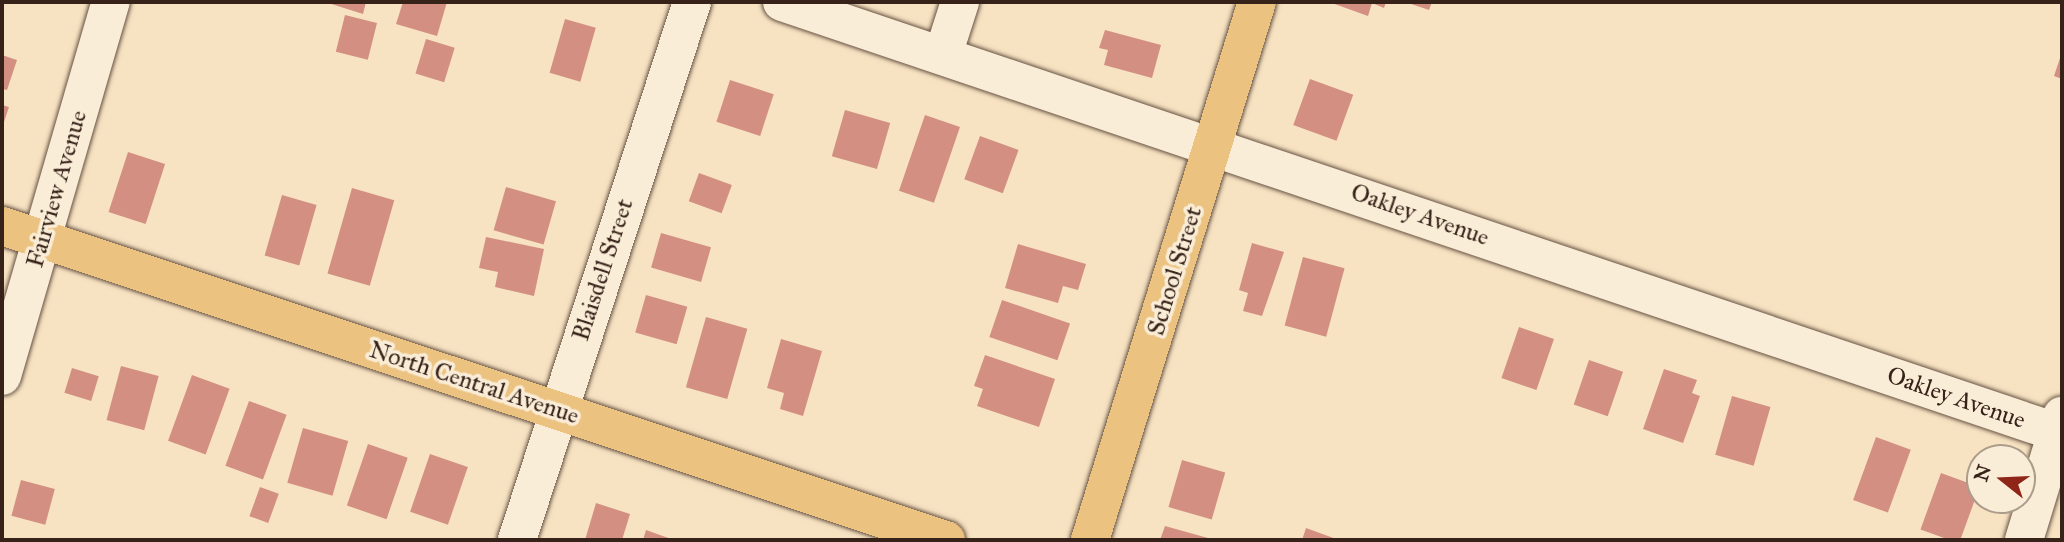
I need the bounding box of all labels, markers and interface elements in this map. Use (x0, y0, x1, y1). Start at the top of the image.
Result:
street label: Fairview Avenue (21, 107, 93, 271)
street label: Oakley Avenue (1347, 178, 1493, 252)
street label: Blaisdell Street (566, 195, 640, 345)
street label: School Street (1142, 203, 1208, 339)
street label: North Central Avenue (366, 336, 582, 430)
street label: Oakley Avenue (1883, 361, 2029, 435)
north arrow (1966, 444, 2036, 514)
text: N (1969, 462, 1996, 484)

